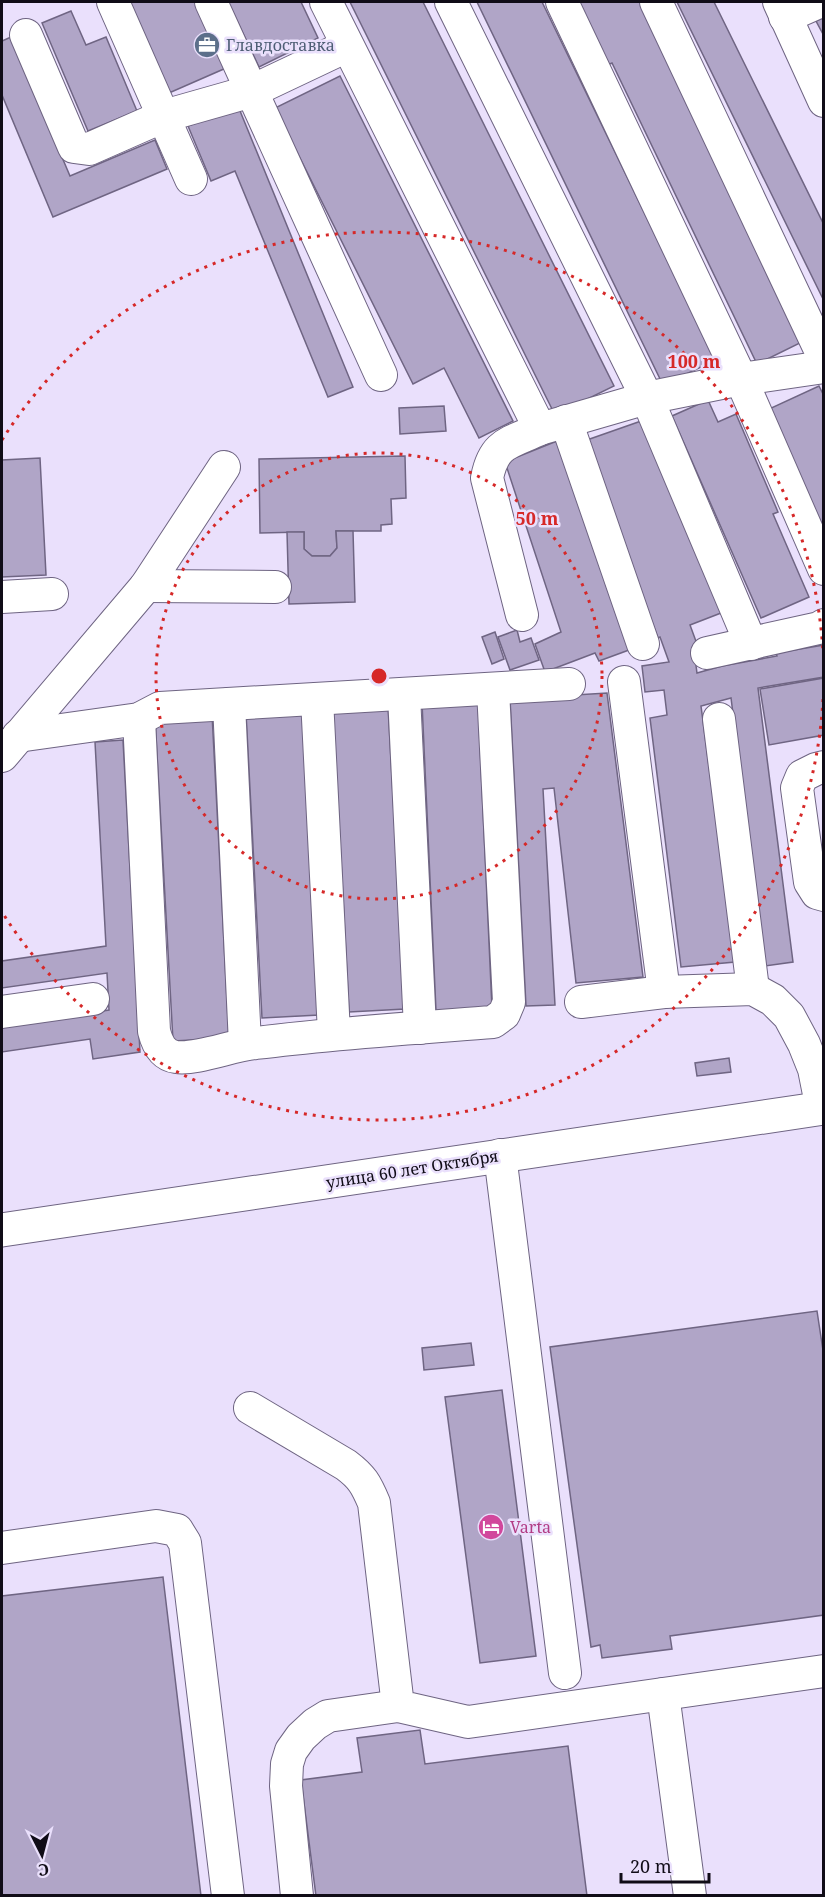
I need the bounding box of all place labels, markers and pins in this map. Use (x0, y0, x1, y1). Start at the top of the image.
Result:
office icon: Главдоставка (192, 30, 222, 60)
place label: Главдоставка (226, 34, 335, 56)
centre of rings (369, 666, 389, 686)
hotel icon: Varta (476, 1512, 506, 1542)
place label: Varta (510, 1516, 551, 1538)

